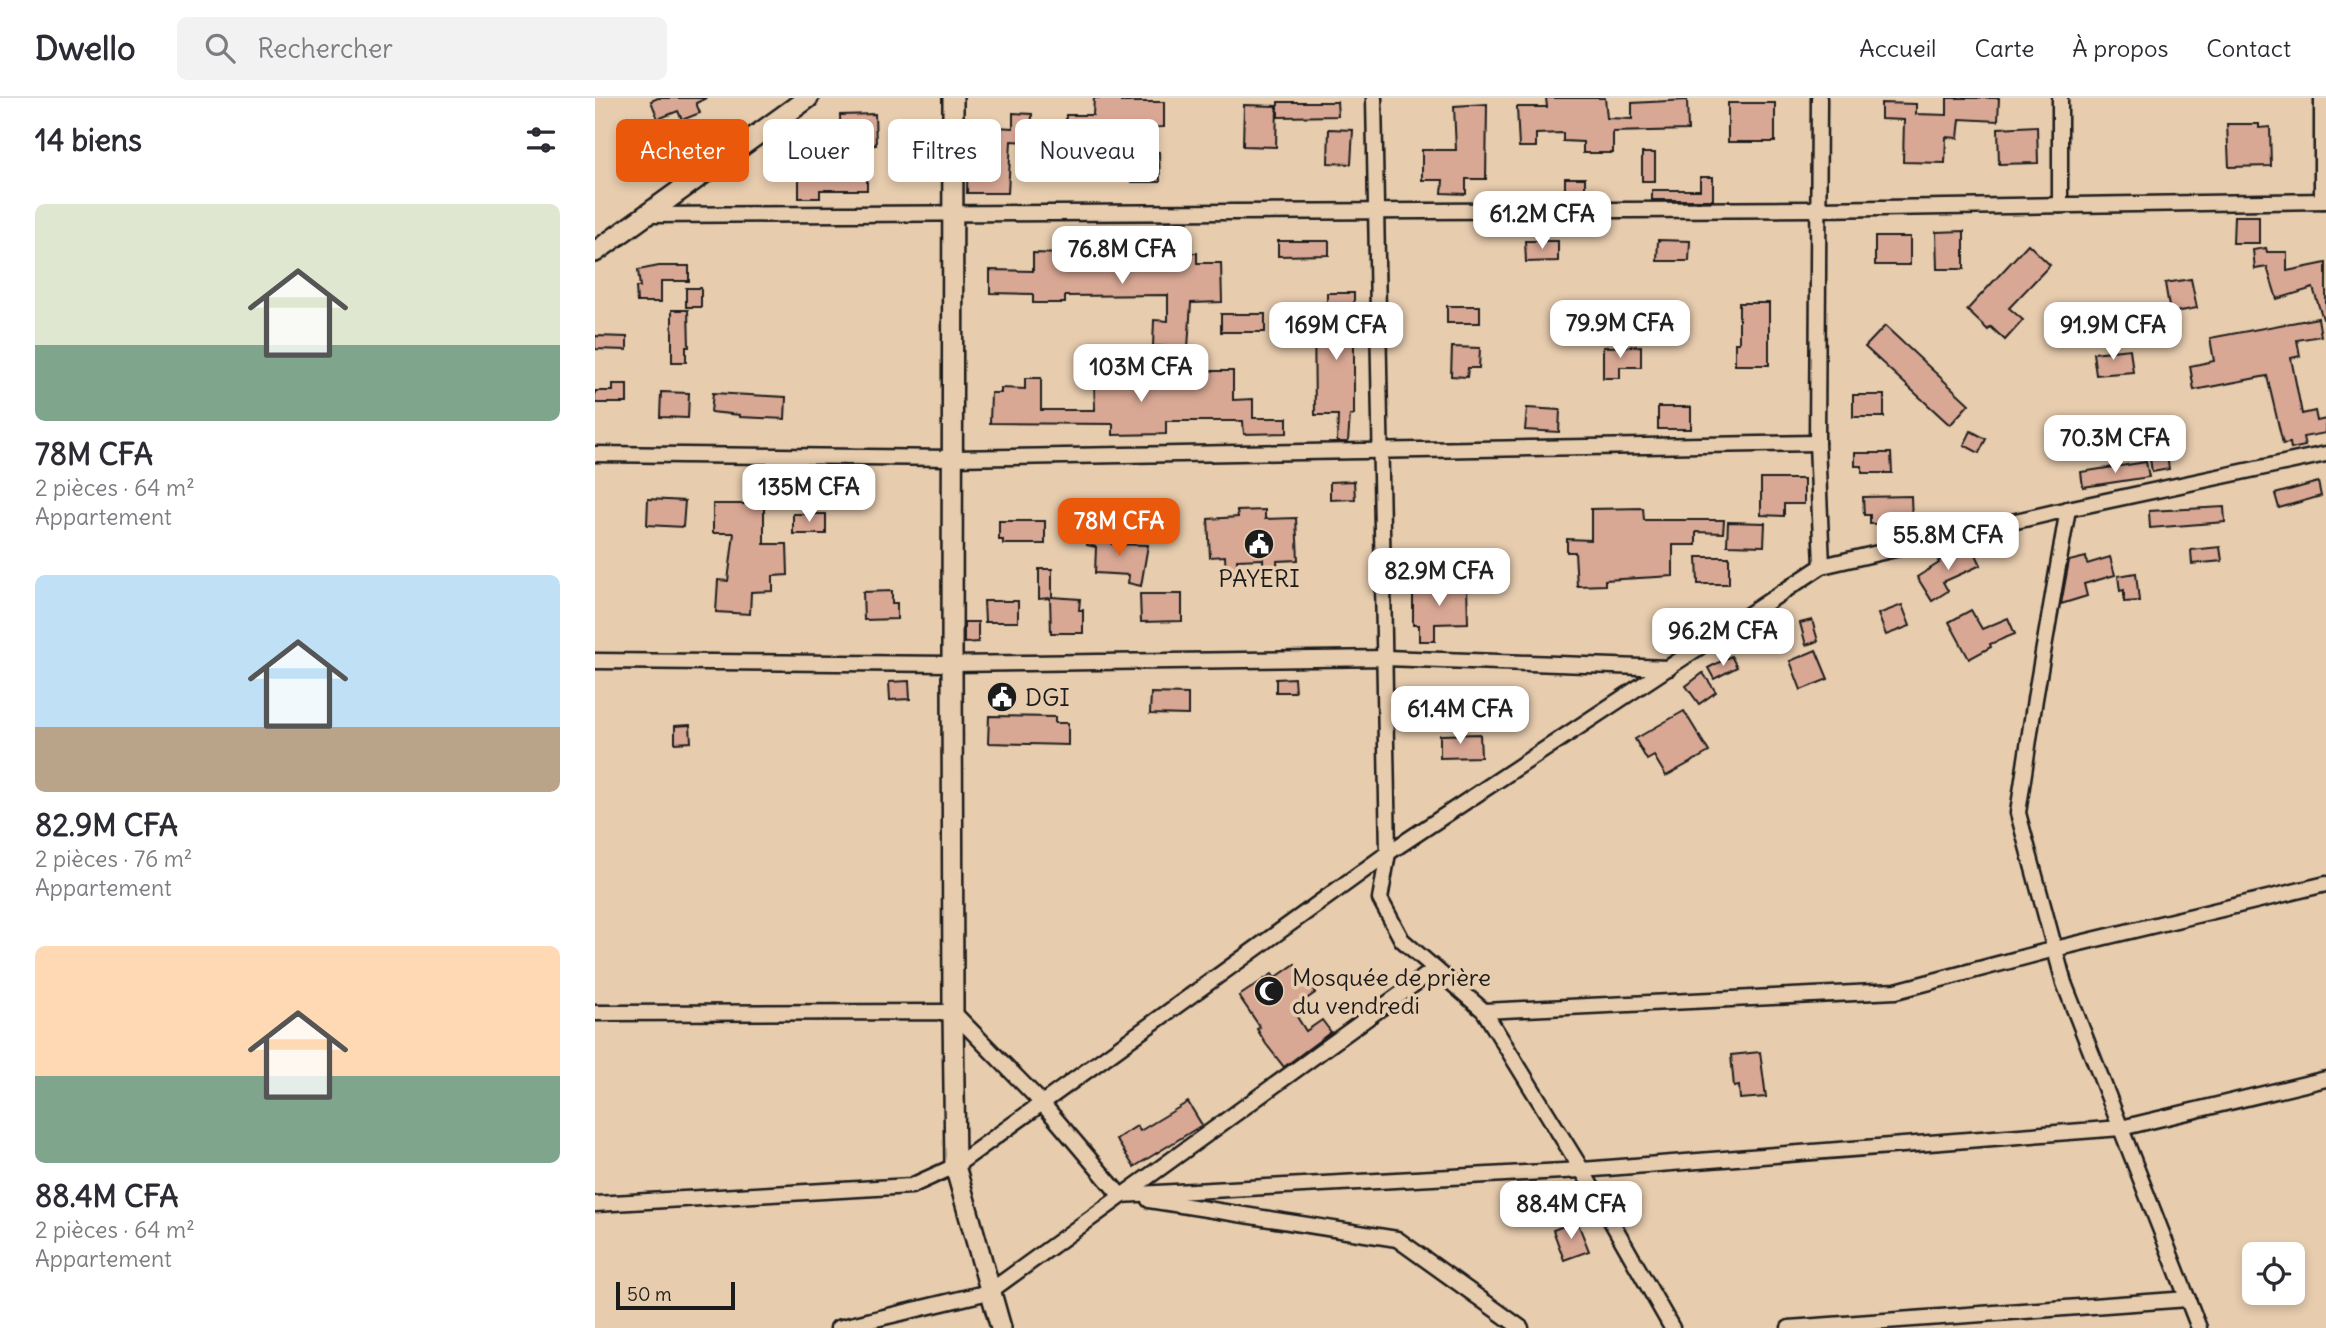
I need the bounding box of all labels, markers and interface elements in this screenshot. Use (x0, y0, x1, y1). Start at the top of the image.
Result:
search box (177, 17, 667, 80)
text: Dwello (35, 27, 135, 69)
icon: search (201, 29, 239, 67)
text: Rechercher (257, 32, 393, 65)
text: Accueil (1859, 33, 1936, 63)
text: Carte (1974, 33, 2034, 63)
text: À propos (2072, 33, 2168, 63)
text: Contact (2206, 33, 2291, 63)
chip: Acheter (616, 119, 749, 182)
chip: Louer (763, 119, 874, 182)
chip: Filtres (888, 119, 1001, 182)
chip: Nouveau (1015, 119, 1159, 182)
text: 14 biens (35, 121, 142, 159)
icon: filters (522, 121, 560, 159)
pin: 61.2M CFA (1462, 192, 1622, 251)
text: 61.2M CFA (1489, 199, 1595, 228)
pin: 76.8M CFA (1042, 226, 1202, 286)
text: 76.8M CFA (1068, 234, 1176, 263)
icon: home (235, 250, 361, 376)
pin: 79.9M CFA (1540, 300, 1700, 360)
pin: 169M CFA (1264, 302, 1408, 362)
pin: 91.9M CFA (2033, 302, 2193, 362)
text: 79.9M CFA (1566, 308, 1674, 337)
text: 169M CFA (1285, 310, 1387, 339)
text: 91.9M CFA (2060, 310, 2166, 339)
pin: 103M CFA (1069, 344, 1213, 404)
text: 103M CFA (1089, 352, 1193, 381)
pin: 70.3M CFA (2035, 416, 2195, 475)
text: 70.3M CFA (2060, 423, 2170, 452)
text: 78M CFA (35, 435, 153, 473)
pin: 135M CFA (737, 464, 881, 524)
text: 135M CFA (758, 472, 860, 501)
text: 2 pièces · 64 m² (35, 473, 195, 502)
pin: 78M CFA (1054, 498, 1184, 558)
text: Appartement (35, 502, 172, 531)
text: 78M CFA (1074, 506, 1164, 535)
pin: 55.8M CFA (1868, 512, 2028, 572)
text: 55.8M CFA (1893, 520, 2003, 549)
public building icon: PAYERI (1242, 527, 1276, 561)
pin: 82.9M CFA (1359, 548, 1519, 608)
text: 82.9M CFA (1384, 556, 1494, 585)
place label: PAYERI (1218, 563, 1300, 593)
pin: 96.2M CFA (1643, 608, 1803, 668)
text: 96.2M CFA (1668, 616, 1778, 645)
icon: home (235, 621, 361, 747)
public building icon: DGI (985, 680, 1019, 714)
place label: DGI (1025, 682, 1070, 712)
pin: 61.4M CFA (1380, 686, 1540, 746)
text: 61.4M CFA (1407, 694, 1513, 723)
text: 82.9M CFA (35, 806, 178, 844)
text: 2 pièces · 76 m² (35, 844, 192, 873)
text: Appartement (35, 873, 172, 902)
place label: Mosquée de prière du vendredi (1292, 962, 1491, 1020)
mosque icon: Mosquée de prière du vendredi (1252, 974, 1286, 1008)
icon: home (235, 992, 361, 1118)
text: 88.4M CFA (35, 1177, 179, 1215)
pin: 88.4M CFA (1491, 1182, 1651, 1241)
text: 88.4M CFA (1516, 1189, 1626, 1218)
text: 2 pièces · 64 m² (35, 1215, 195, 1244)
map controls (2242, 1242, 2305, 1305)
button: locate (2242, 1242, 2305, 1305)
text: Appartement (35, 1244, 172, 1273)
scale bar (616, 1279, 735, 1311)
text: 50 m (627, 1282, 672, 1306)

